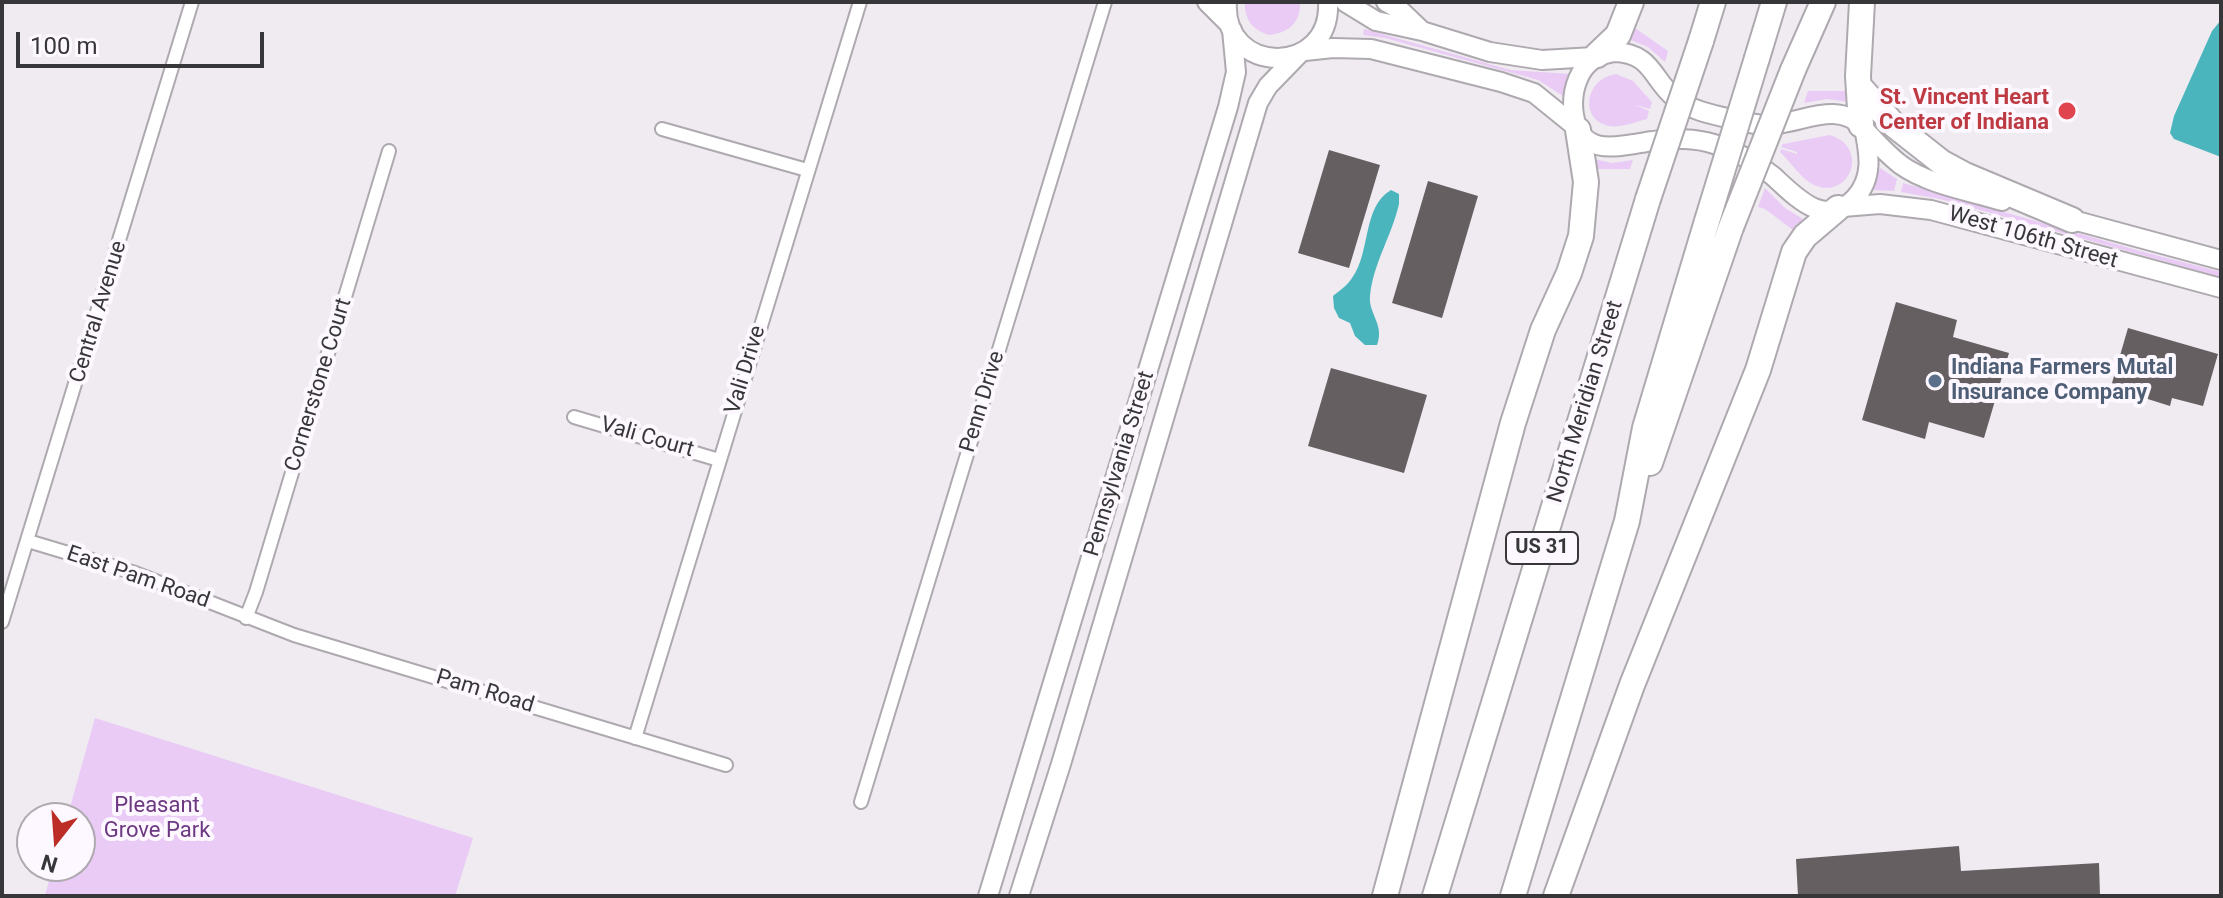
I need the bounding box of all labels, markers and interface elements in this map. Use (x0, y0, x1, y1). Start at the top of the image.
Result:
scale bar (20, 16, 268, 66)
text: 100 m (30, 32, 97, 60)
place label: St. Vincent Heart Center of Indiana (1879, 85, 2049, 136)
marker: St. Vincent Heart Center of Indiana (2056, 100, 2078, 122)
street label: West 106th Street (1945, 201, 2121, 275)
street label: Central Avenue (65, 238, 133, 386)
street label: Cornerstone Court (280, 295, 358, 475)
street label: North Meridian Street (1543, 298, 1629, 506)
street label: Vali Drive (720, 323, 772, 417)
street label: Penn Drive (955, 348, 1011, 456)
place label: Indiana Farmers Mutal Insurance Company (1951, 355, 2173, 406)
street label: Pennsylvania Street (1079, 368, 1161, 560)
marker: Indiana Farmers Mutal Insurance Company (1926, 372, 1944, 390)
street label: Vali Court (597, 412, 697, 464)
road number: US 31 (1506, 532, 1578, 564)
street label: East Pam Road (63, 541, 213, 615)
street label: Pam Road (433, 665, 537, 719)
park label: Pleasant Grove Park (104, 793, 210, 844)
north arrow (16, 802, 96, 882)
text: N (38, 849, 61, 878)

